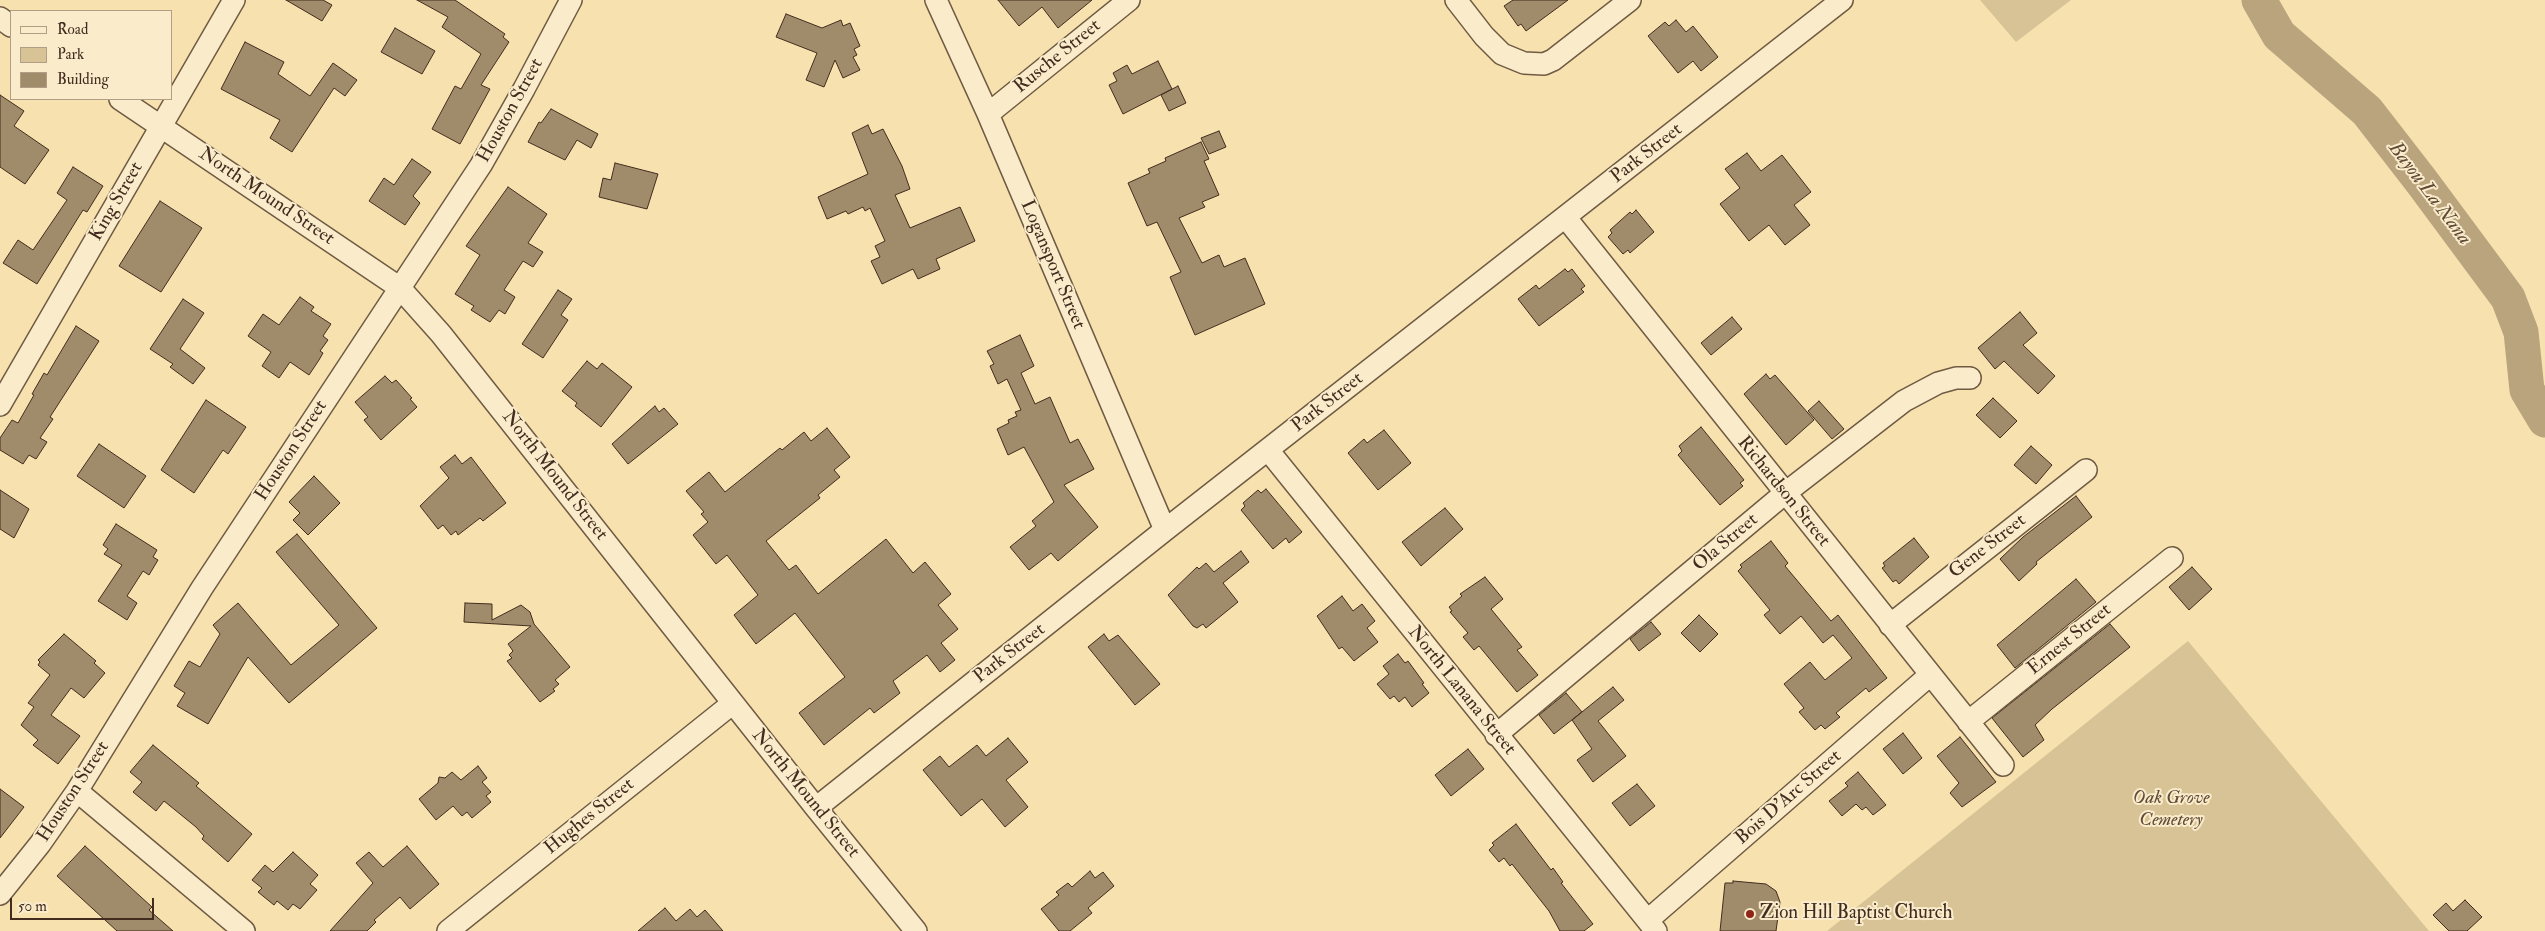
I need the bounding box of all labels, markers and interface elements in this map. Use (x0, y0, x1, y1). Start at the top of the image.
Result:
legend (10, 10, 172, 100)
street label: Rusche Street (1010, 15, 1106, 99)
text: Road (57, 20, 88, 39)
text: Park (57, 45, 84, 64)
street label: Houston Street (473, 55, 549, 167)
text: Building (57, 70, 109, 89)
street label: Park Street (1607, 119, 1687, 189)
water label: Bayou La Nana (2382, 138, 2476, 250)
street label: North Mound Street (194, 143, 338, 251)
street label: King Street (85, 159, 149, 245)
street label: Logansport Street (1014, 197, 1090, 333)
street label: Park Street (1288, 368, 1368, 438)
street label: Houston Street (251, 396, 333, 506)
street label: North Mound Street (496, 406, 612, 546)
street label: Richardson Street (1731, 432, 1835, 552)
street label: Ola Street (1689, 509, 1763, 577)
street label: Gene Street (1945, 510, 2031, 584)
street label: Ernest Street (2024, 599, 2116, 681)
street label: Park Street (970, 619, 1050, 689)
street label: North Lanana Street (1402, 622, 1520, 760)
street label: North Mound Street (746, 725, 864, 863)
street label: Houston Street (33, 737, 115, 847)
street label: Bois D'Arc Street (1731, 746, 1847, 850)
street label: Hughes Street (541, 774, 639, 860)
park label: Oak Grove Cemetery (2133, 788, 2209, 832)
scale bar (12, 888, 156, 920)
text: 50 m (18, 897, 47, 916)
place label: Zion Hill Baptist Church (1760, 903, 1952, 925)
marker: Zion Hill Baptist Church (1744, 908, 1756, 920)

